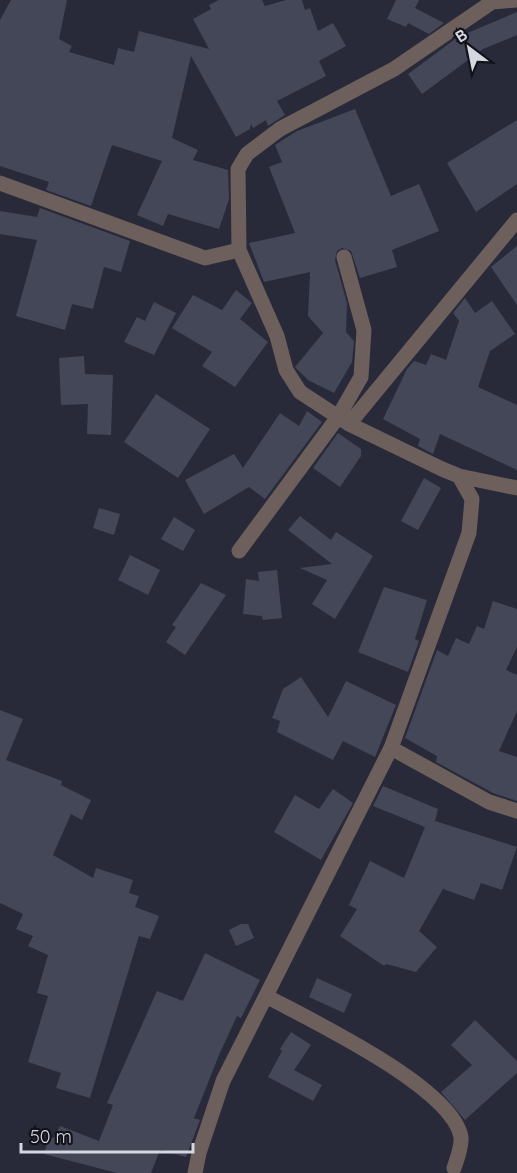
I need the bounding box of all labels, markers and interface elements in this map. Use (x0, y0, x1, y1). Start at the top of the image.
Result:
north arrow (439, 18, 499, 78)
text: B (451, 24, 471, 47)
scale bar (21, 1116, 194, 1154)
text: 50 m (30, 1125, 72, 1148)

